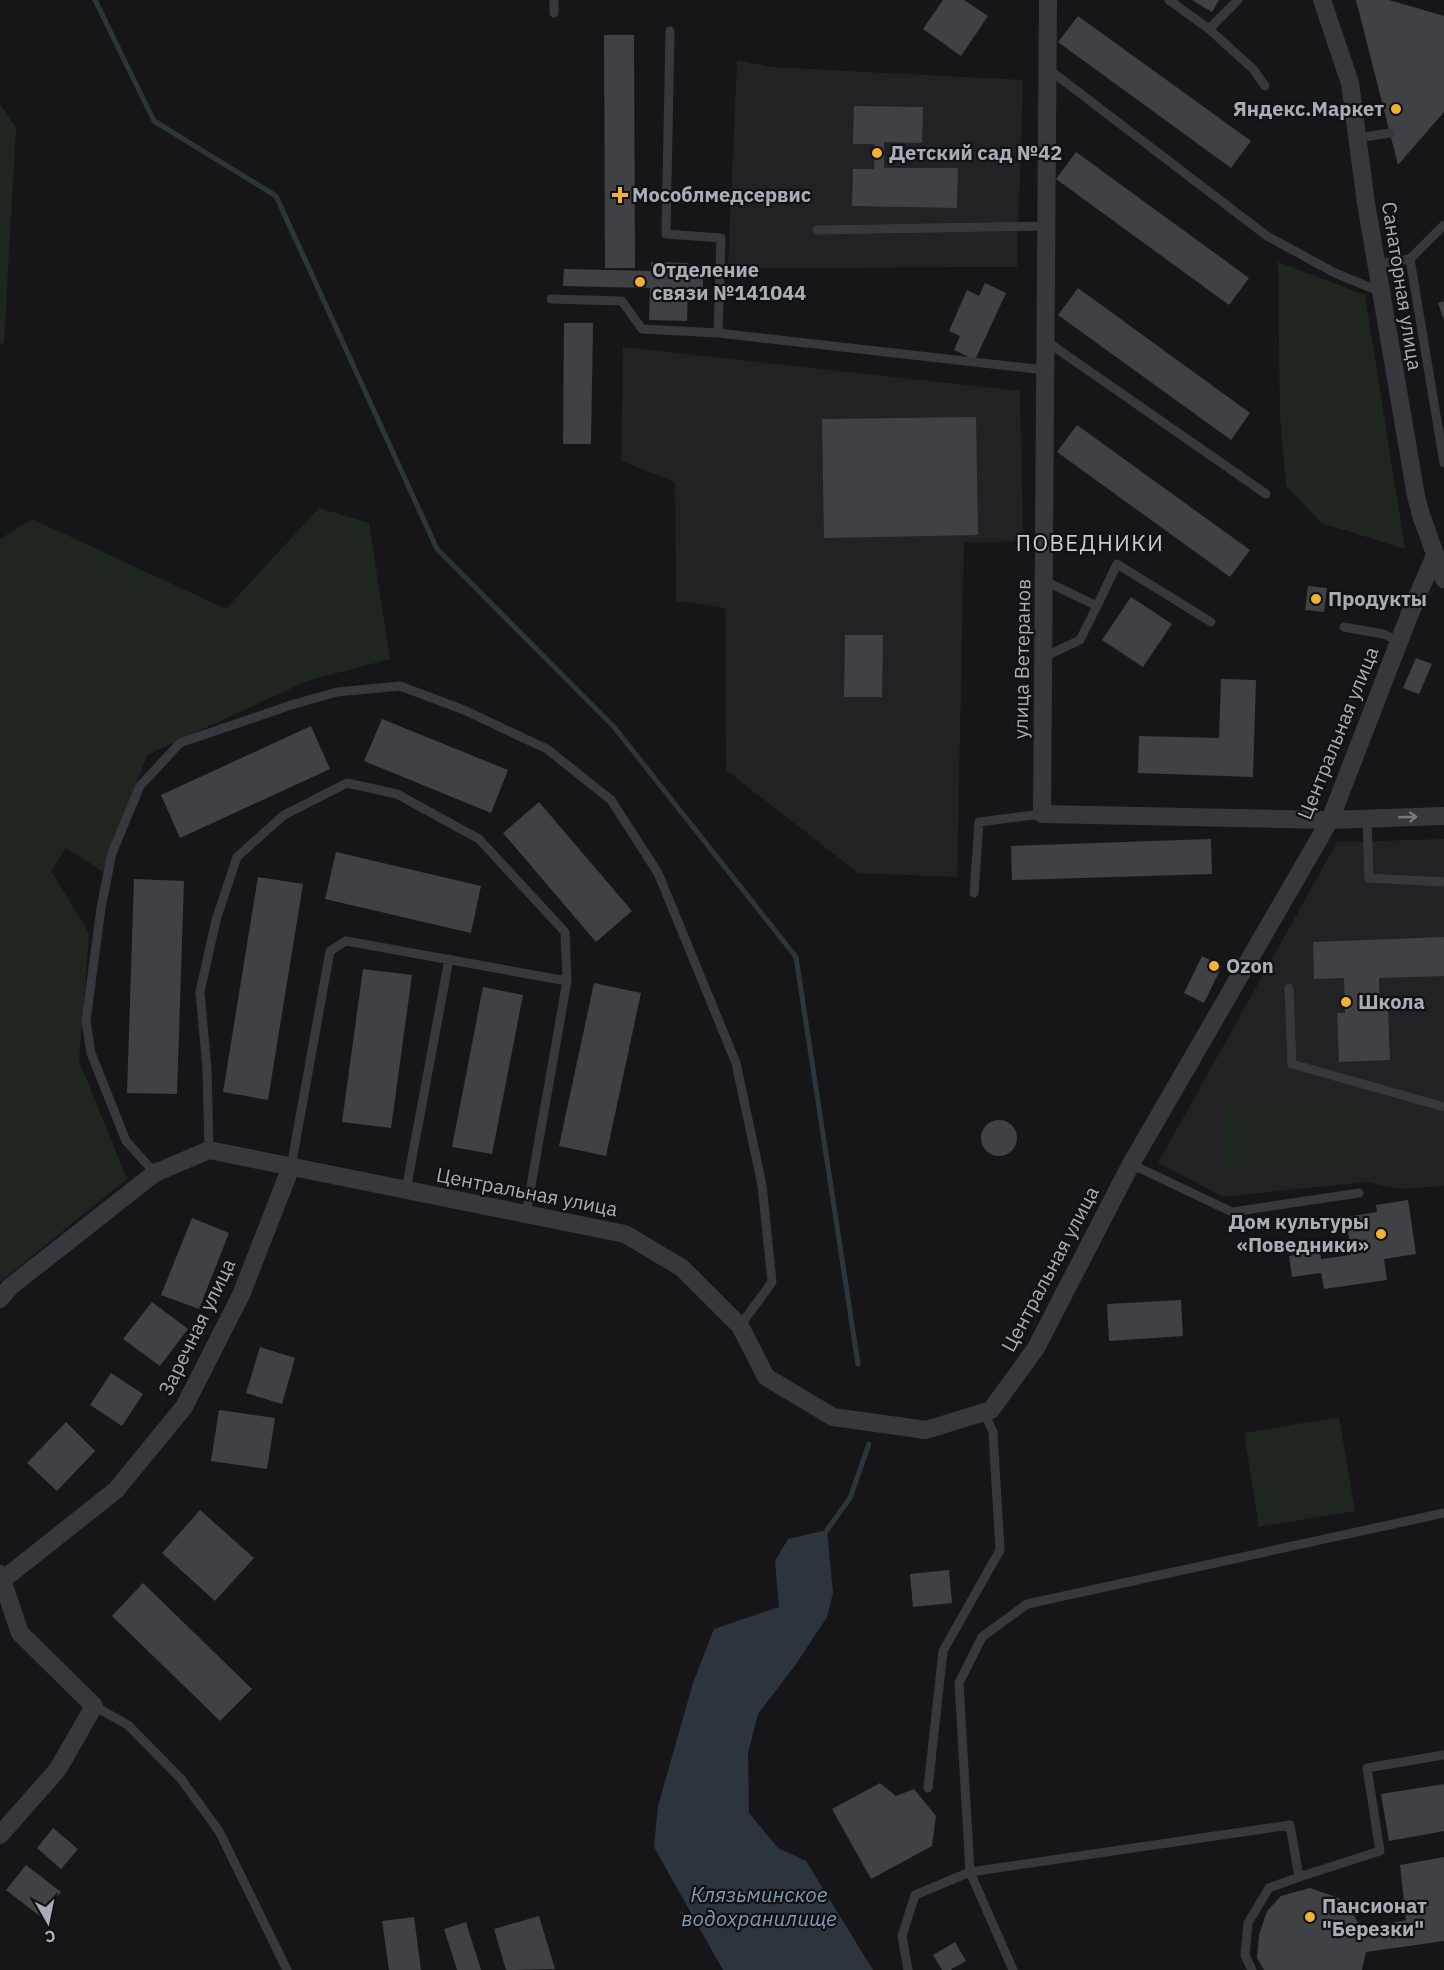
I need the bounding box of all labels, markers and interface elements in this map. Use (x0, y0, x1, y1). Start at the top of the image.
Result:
place label: Яндекс.Маркет (1233, 95, 1384, 122)
marker: Яндекс.Маркет (1389, 102, 1403, 116)
place label: Детский сад №42 (889, 139, 1062, 166)
marker: Детский сад №42 (870, 146, 884, 160)
place label: Мособлмедсервис (632, 181, 811, 208)
marker: Мособлмедсервис (613, 188, 627, 202)
street label: Санаторная улица (1376, 200, 1429, 372)
place label: Отделение связи №141044 (652, 256, 806, 306)
marker: Отделение связи №141044 (633, 275, 647, 289)
district label: ПОВЕДНИКИ (1016, 528, 1164, 557)
street label: улица Ветеранов (1007, 579, 1036, 739)
place label: Продукты (1328, 585, 1427, 612)
marker: Продукты (1309, 592, 1323, 606)
street label: Центральная улица (1291, 642, 1385, 823)
one-way arrow (1398, 811, 1418, 823)
place label: Ozon (1226, 952, 1274, 979)
marker: Ozon (1207, 959, 1221, 973)
place label: Школа (1358, 988, 1425, 1015)
marker: Школа (1339, 995, 1353, 1009)
street label: Центральная улица (434, 1161, 620, 1222)
street label: Центральная улица (994, 1181, 1105, 1356)
place label: Дом культуры «Поведники» (1229, 1208, 1369, 1258)
marker: Дом культуры «Поведники» (1374, 1227, 1388, 1241)
street label: Заречная улица (152, 1254, 242, 1400)
water label: Клязьминское водохранилище (681, 1880, 837, 1932)
north arrow (18, 1892, 78, 1952)
place label: Пансионат "Березки" (1322, 1892, 1427, 1942)
marker: Пансионат "Березки" (1303, 1910, 1317, 1924)
text: С (44, 1926, 57, 1948)

